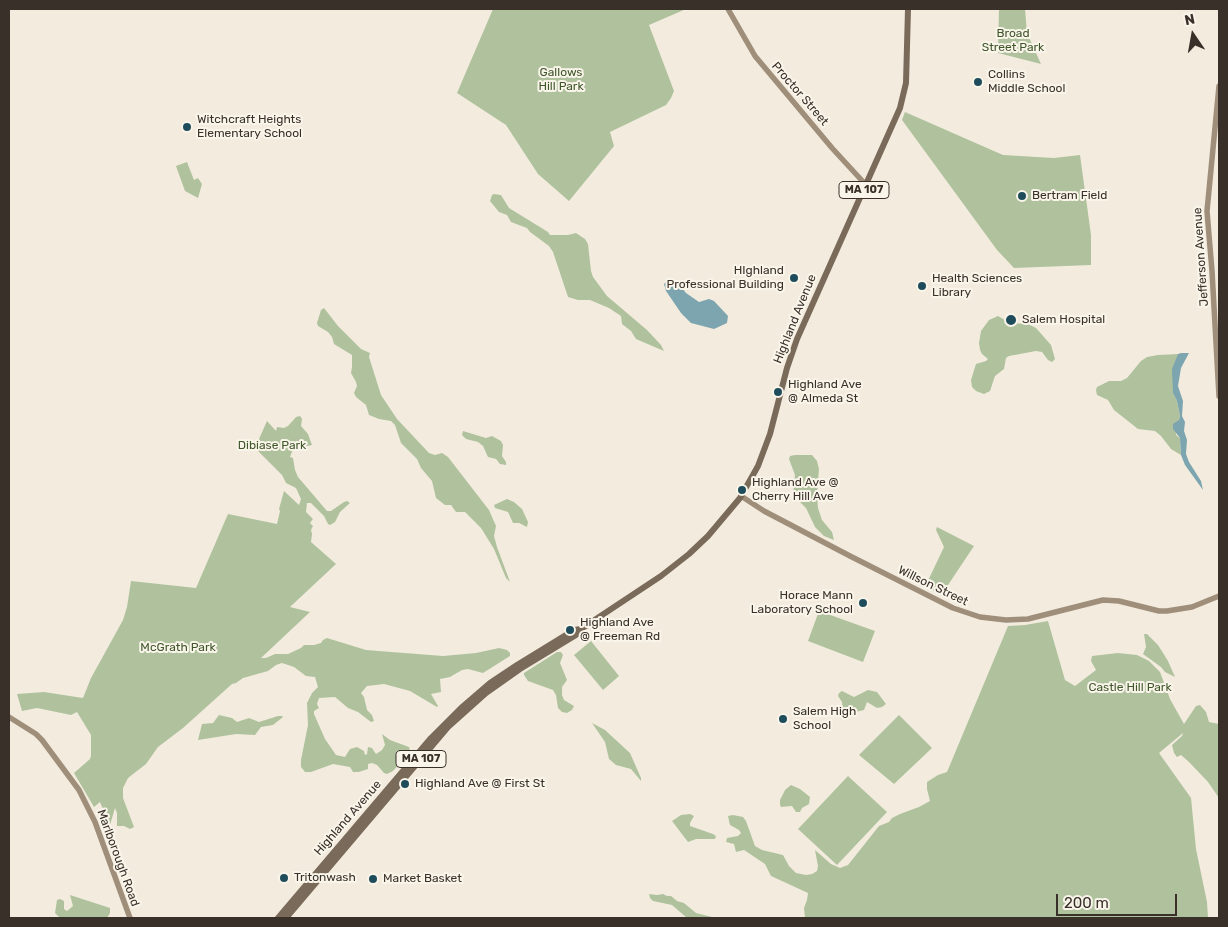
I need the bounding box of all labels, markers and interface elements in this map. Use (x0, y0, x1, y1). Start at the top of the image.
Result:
north arrow (1168, 10, 1218, 60)
text: N (1183, 10, 1196, 29)
park label: Broad Street Park (982, 27, 1044, 55)
street label: Proctor Street (769, 59, 831, 129)
park label: Gallows Hill Park (538, 66, 584, 94)
place label: Collins Middle School (988, 68, 1065, 96)
marker: Collins Middle School (972, 76, 984, 88)
place label: Witchcraft Heights Elementary School (197, 113, 302, 141)
marker: Witchcraft Heights Elementary School (181, 121, 193, 133)
road number: MA 107 (839, 182, 889, 198)
place label: Bertram Field (1032, 189, 1107, 203)
marker: Bertram Field (1016, 190, 1028, 202)
street label: Jefferson Avenue (1190, 207, 1212, 307)
place label: HIghland Professional Building (666, 264, 784, 292)
street label: Highland Avenue (771, 272, 819, 366)
marker: HIghland Professional Building (788, 272, 800, 284)
place label: Health Sciences Library (932, 272, 1022, 300)
marker: Health Sciences Library (916, 280, 928, 292)
marker: Salem Hospital (1004, 313, 1018, 327)
place label: Salem Hospital (1022, 313, 1105, 327)
place label: Highland Ave @ Almeda St (788, 378, 862, 406)
marker: Highland Ave @ Almeda St (772, 386, 784, 398)
park label: Dibiase Park (238, 439, 306, 453)
place label: Highland Ave @ Cherry Hill Ave (752, 476, 839, 504)
marker: Highland Ave @ Cherry Hill Ave (736, 484, 748, 496)
street label: Willson Street (896, 563, 970, 609)
place label: Horace Mann Laboratory School (751, 589, 853, 617)
marker: Horace Mann Laboratory School (857, 597, 869, 609)
place label: Highland Ave @ Freeman Rd (580, 616, 660, 644)
marker: Highland Ave @ Freeman Rd (564, 624, 576, 636)
park label: McGrath Park (140, 641, 216, 655)
park label: Castle Hill Park (1088, 681, 1172, 695)
place label: Salem High School (793, 705, 856, 733)
marker: Salem High School (777, 713, 789, 725)
road number: MA 107 (396, 751, 446, 768)
street label: Highland Avenue (311, 777, 385, 859)
place label: Highland Ave @ First St (415, 777, 545, 791)
marker: Highland Ave @ First St (399, 778, 411, 790)
street label: Marlborough Road (94, 808, 142, 908)
place label: Tritonwash (294, 871, 356, 885)
marker: Tritonwash (278, 872, 290, 884)
place label: Market Basket (383, 872, 462, 886)
marker: Market Basket (367, 873, 379, 885)
scale bar (1058, 884, 1179, 916)
text: 200 m (1064, 894, 1109, 912)

